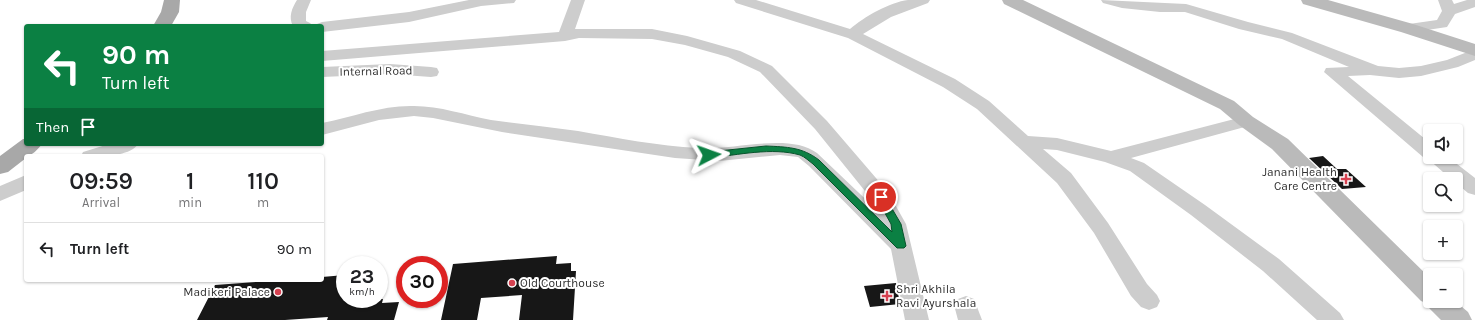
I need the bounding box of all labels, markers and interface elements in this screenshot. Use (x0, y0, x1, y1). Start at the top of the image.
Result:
text: 90 m (102, 38, 170, 71)
icon: left (36, 40, 88, 92)
street label: Internal Road (339, 63, 413, 79)
text: Turn left (102, 72, 170, 94)
icon: arrive (77, 116, 99, 138)
text: Then (36, 118, 69, 136)
map controls (1423, 124, 1463, 308)
button: sound (1423, 124, 1463, 164)
position arrow (688, 134, 730, 176)
place label: Janani Health Care Centre (1262, 165, 1337, 193)
text: 09:59 (69, 167, 133, 195)
text: 1 (186, 167, 194, 195)
text: 110 (247, 167, 279, 195)
button: search (1423, 172, 1463, 212)
marker: Janani Health Care Centre (1340, 173, 1352, 185)
pin (864, 180, 898, 214)
icon: arrive (870, 186, 892, 208)
text: Arrival (82, 195, 120, 210)
text: min (178, 195, 202, 210)
text: m (257, 195, 269, 210)
button: + (1423, 220, 1463, 260)
icon: left (36, 238, 58, 260)
text: Turn left (70, 240, 129, 258)
text: 90 m (277, 240, 312, 258)
speed limit sign: 30 (396, 256, 448, 308)
text: 23 (350, 265, 374, 288)
button: − (1423, 268, 1463, 308)
place label: Old Courthouse (520, 276, 605, 290)
marker: Old Courthouse (507, 278, 517, 288)
place label: Shri Akhila Ravi Ayurshala (896, 282, 976, 310)
place label: Madikeri Palace (183, 285, 270, 299)
text: km/h (349, 286, 375, 298)
marker: Madikeri Palace (273, 287, 283, 297)
marker: Shri Akhila Ravi Ayurshala (881, 290, 893, 302)

